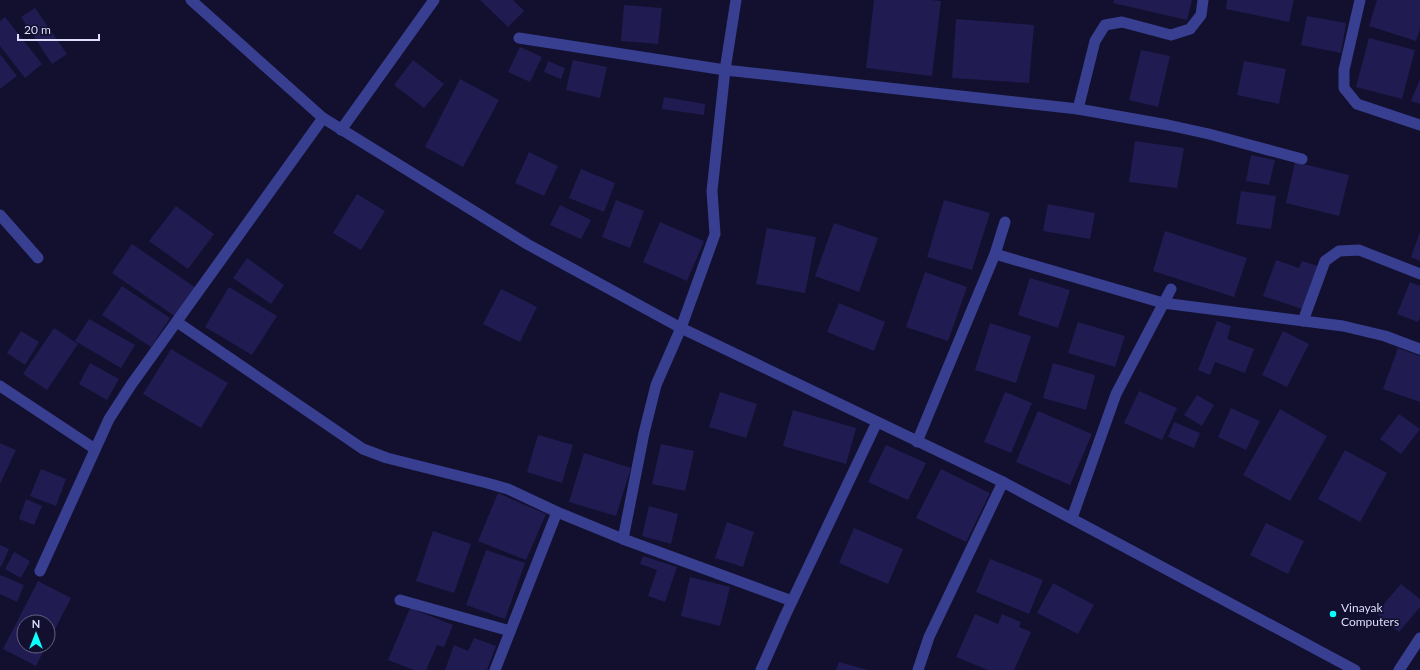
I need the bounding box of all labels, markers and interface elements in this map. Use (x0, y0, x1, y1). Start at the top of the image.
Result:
scale bar (18, 16, 99, 42)
text: 20 m (24, 22, 51, 37)
place label: Vinayak Computers (1341, 600, 1399, 629)
marker: Vinayak Computers (1328, 609, 1338, 619)
north arrow (16, 614, 56, 654)
text: N (32, 617, 40, 630)

